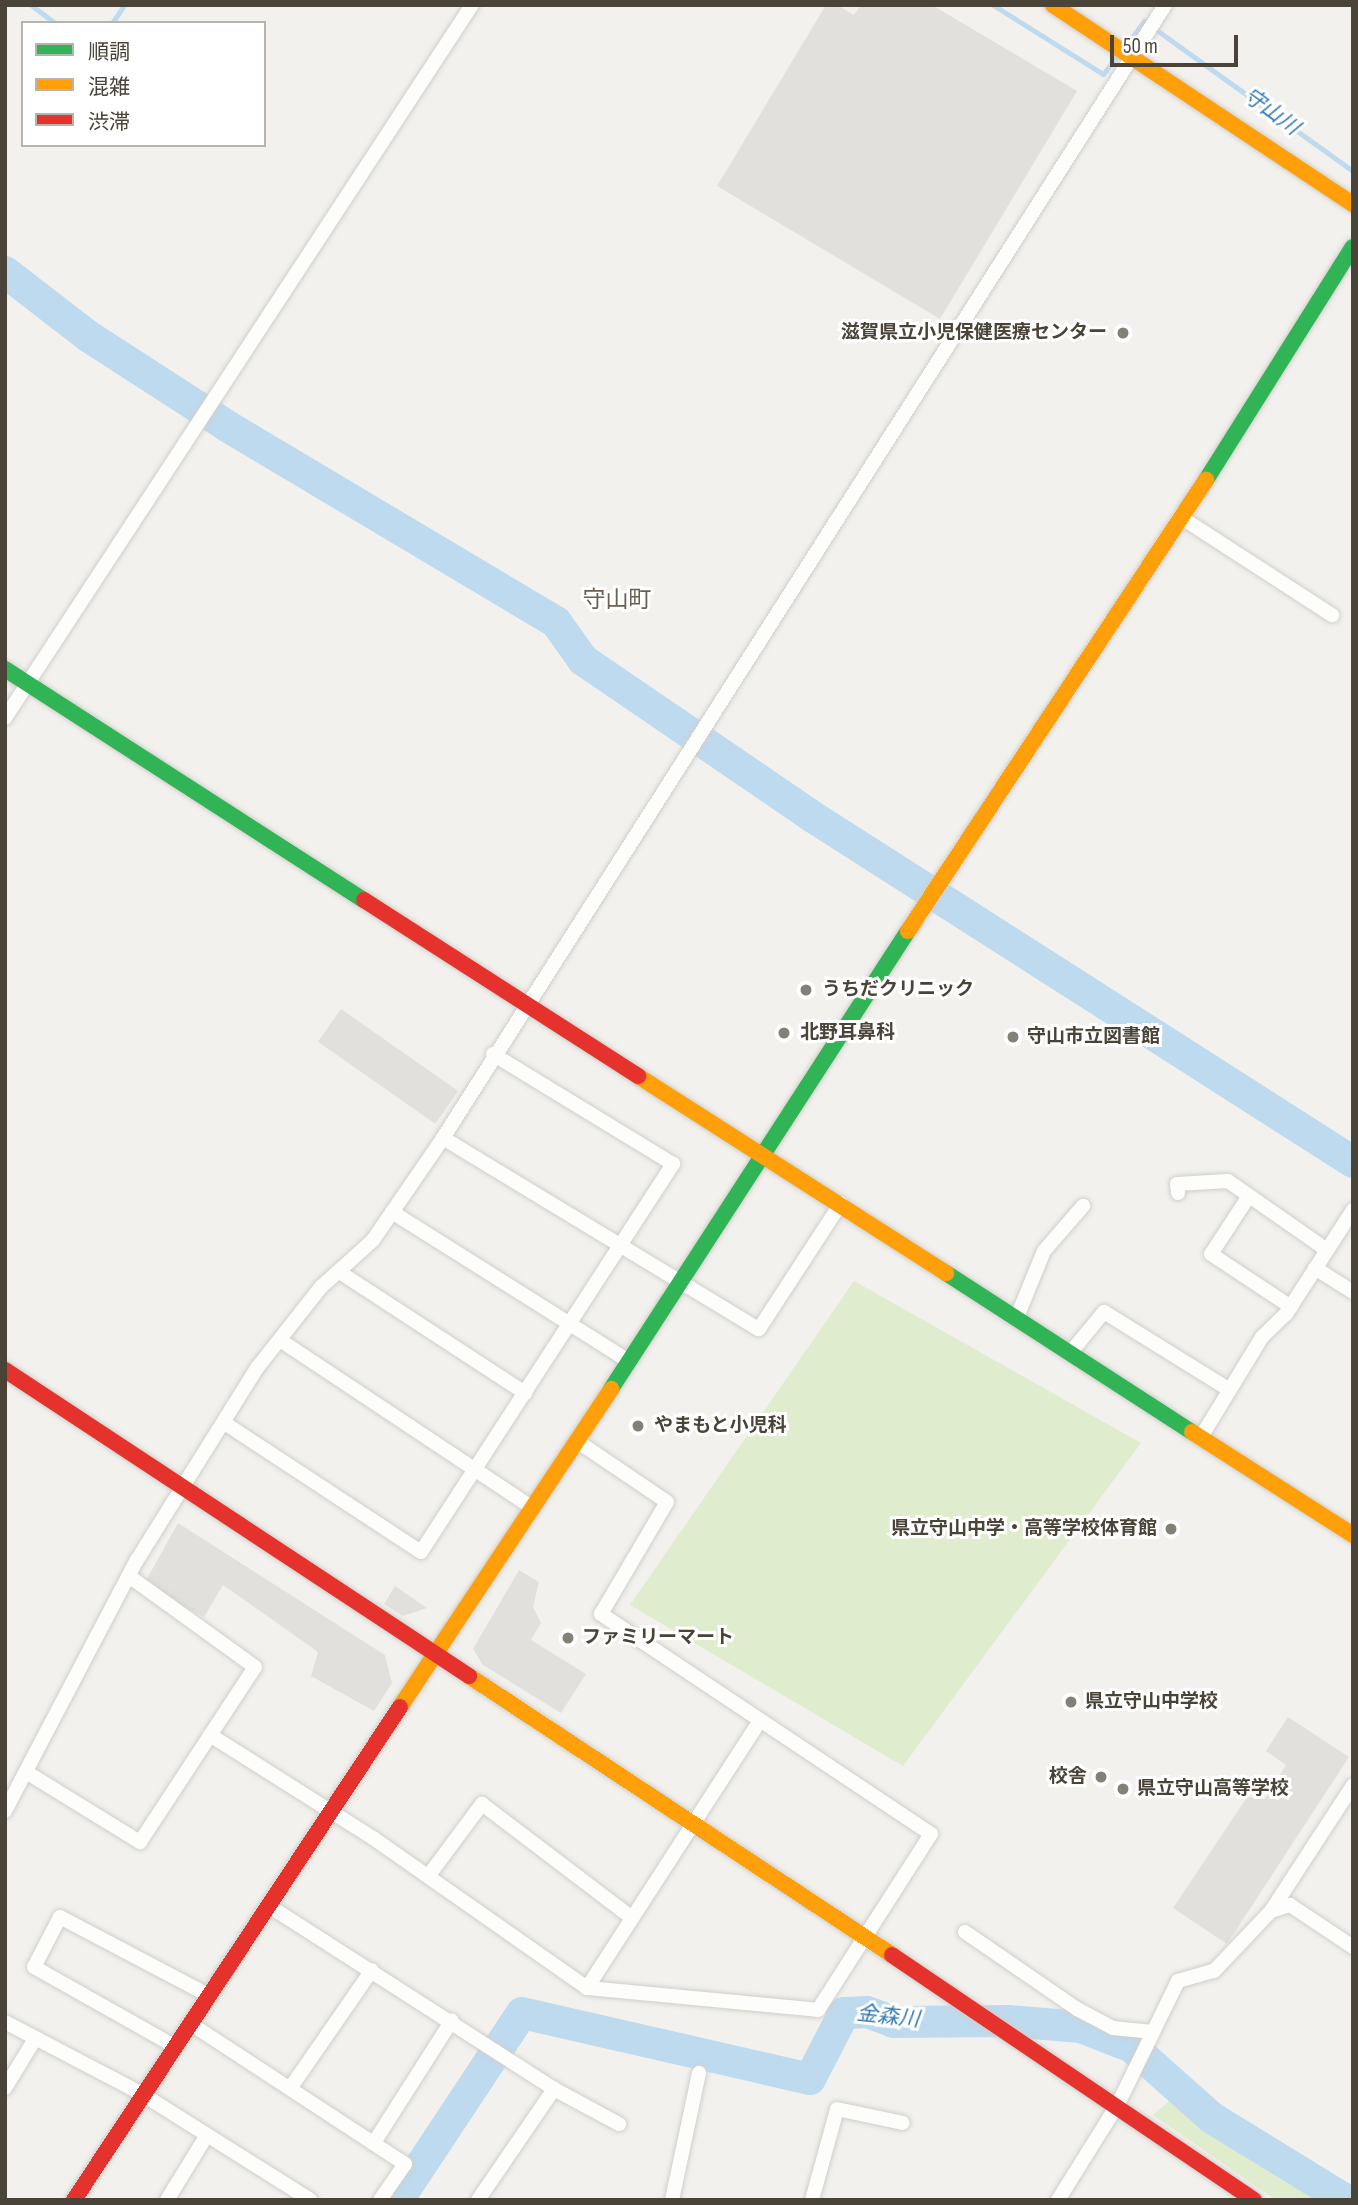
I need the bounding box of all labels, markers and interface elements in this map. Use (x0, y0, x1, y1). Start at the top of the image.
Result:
legend (21, 21, 266, 147)
scale bar (1113, 21, 1241, 65)
text: 50 m (1123, 34, 1158, 59)
text: 順調 (88, 40, 130, 65)
text: 混雑 (88, 75, 130, 100)
water label: 守山川 (1238, 83, 1304, 141)
text: 渋滞 (88, 110, 130, 135)
place label: 滋賀県立小児保健医療センター (841, 322, 1107, 344)
marker: 滋賀県立小児保健医療センター (1113, 323, 1133, 343)
district label: 守山町 (583, 586, 651, 614)
place label: うちだクリニック (822, 979, 974, 1001)
marker: うちだクリニック (796, 980, 816, 1000)
place label: 北野耳鼻科 (800, 1022, 895, 1044)
marker: 北野耳鼻科 (774, 1023, 794, 1043)
place label: 守山市立図書館 (1027, 1026, 1160, 1048)
marker: 守山市立図書館 (1005, 1029, 1021, 1045)
place label: やまもと小児科 (654, 1415, 787, 1437)
marker: やまもと小児科 (628, 1416, 648, 1436)
place label: 県立守山中学・高等学校体育館 (891, 1518, 1157, 1540)
marker: 県立守山中学・高等学校体育館 (1163, 1521, 1179, 1537)
place label: ファミリーマート (582, 1627, 734, 1649)
marker: ファミリーマート (560, 1630, 576, 1646)
place label: 県立守山中学校 (1085, 1691, 1218, 1713)
marker: 県立守山中学校 (1063, 1694, 1079, 1710)
place label: 校舎 (1049, 1766, 1087, 1788)
marker: 校舎 (1093, 1769, 1109, 1785)
place label: 県立守山高等学校 (1137, 1778, 1289, 1800)
marker: 県立守山高等学校 (1115, 1781, 1131, 1797)
water label: 金森川 (855, 2001, 921, 2033)

